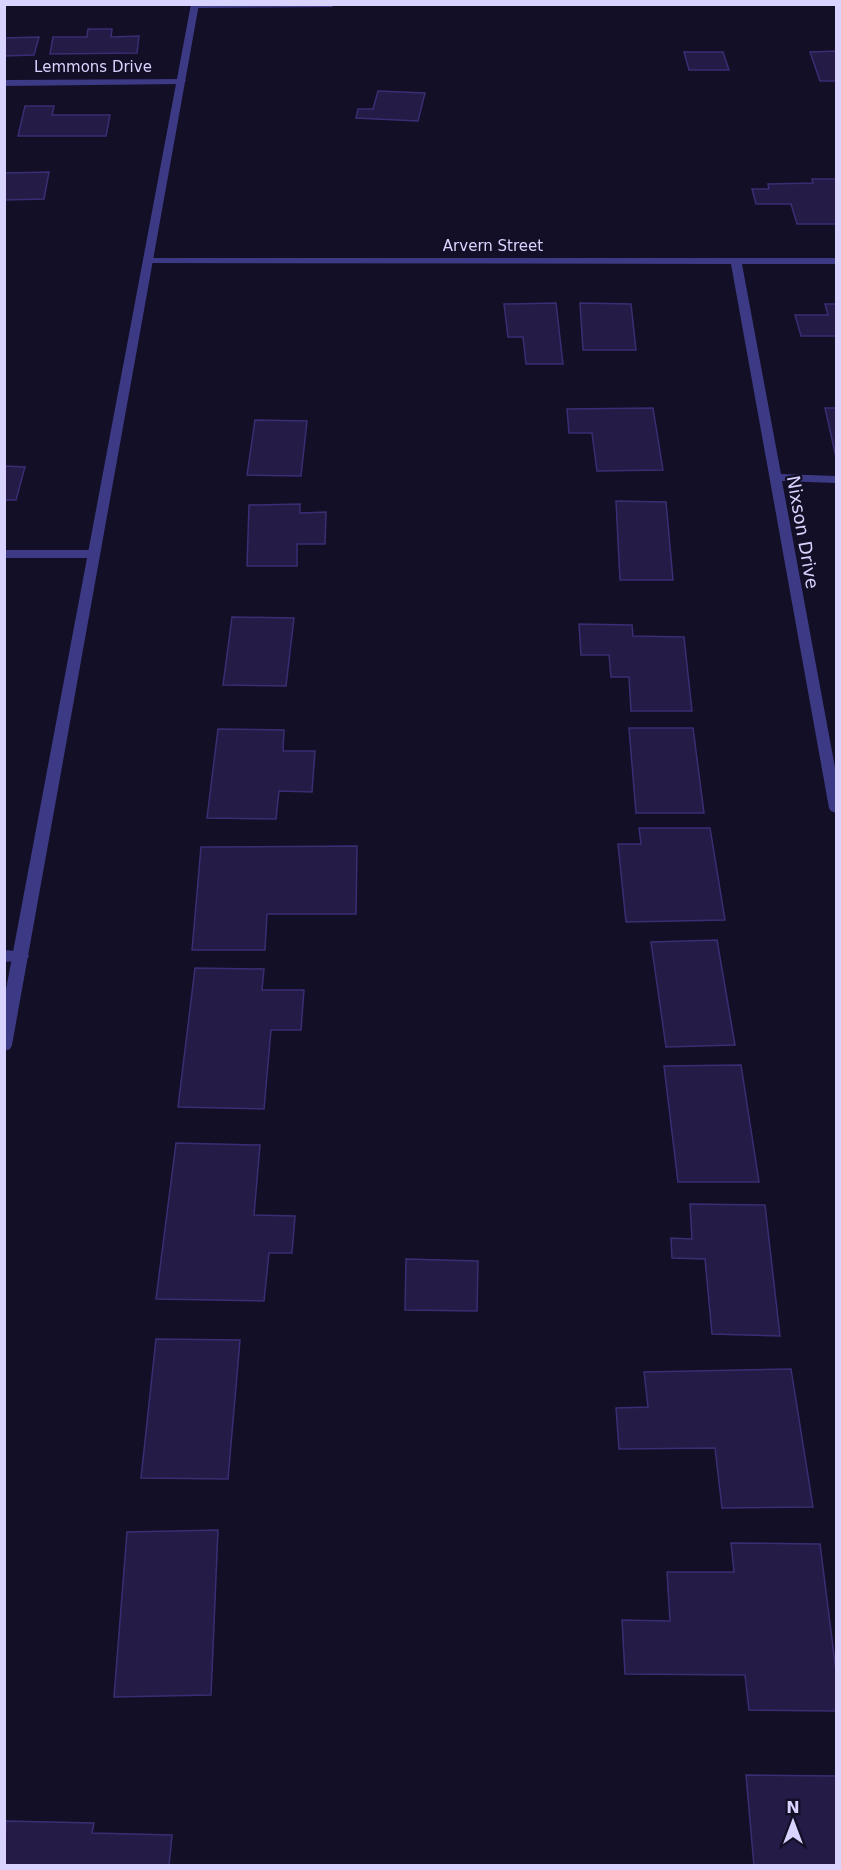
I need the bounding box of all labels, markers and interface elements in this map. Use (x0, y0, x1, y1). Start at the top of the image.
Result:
street label: Lemmons Drive (34, 58, 152, 76)
street label: Arvern Street (443, 237, 543, 255)
street label: Nixson Drive (783, 474, 823, 590)
north arrow (763, 1792, 823, 1852)
text: N (786, 1798, 800, 1817)

